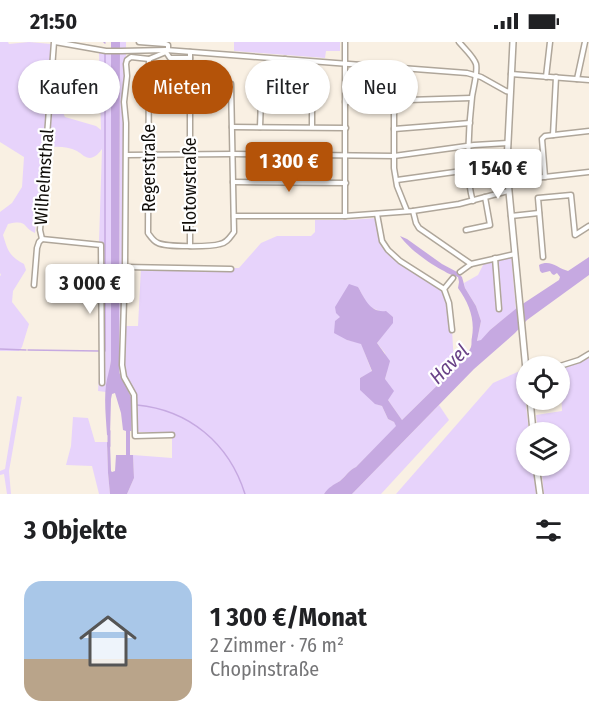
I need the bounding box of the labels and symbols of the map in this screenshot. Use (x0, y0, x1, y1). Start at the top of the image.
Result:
street label: Regerstraße (138, 124, 160, 212)
street label: Wilhelmsthal (30, 128, 58, 226)
street label: Flotowstraße (179, 137, 201, 233)
pin: 1 300 € (234, 142, 344, 193)
pin: 1 540 € (443, 149, 553, 200)
pin: 3 000 € (35, 264, 145, 315)
water label: Havel (424, 339, 474, 389)

